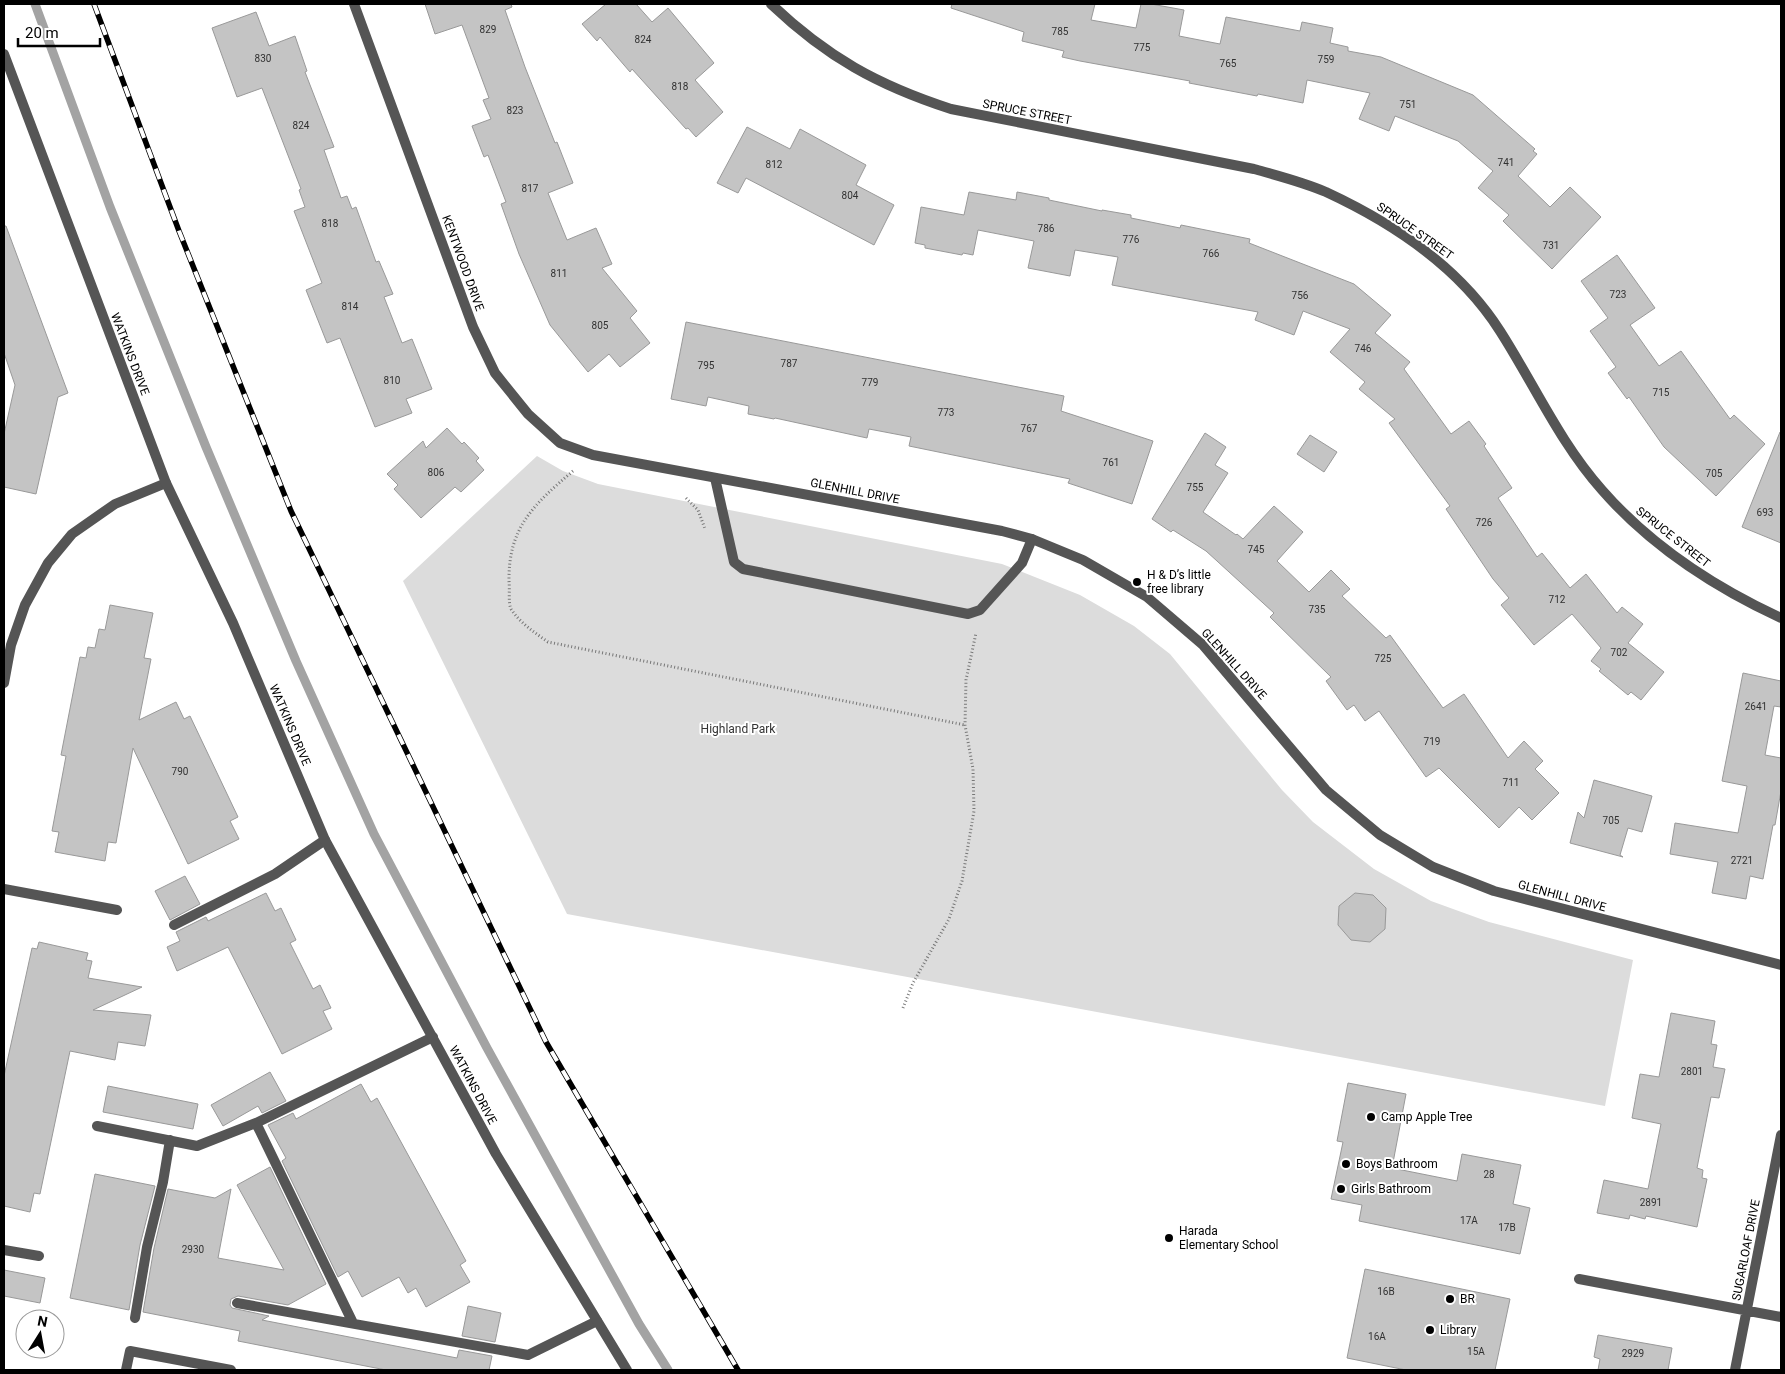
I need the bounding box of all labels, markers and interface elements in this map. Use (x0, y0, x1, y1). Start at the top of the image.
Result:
scale bar (18, 15, 100, 47)
text: 20 m (25, 24, 59, 42)
house number: 829 (480, 24, 496, 35)
house number: 785 (1052, 26, 1069, 37)
house number: 824 (635, 34, 652, 45)
house number: 775 (1134, 42, 1151, 53)
house number: 830 (255, 53, 272, 64)
house number: 759 (1318, 54, 1334, 65)
house number: 765 (1220, 58, 1237, 69)
house number: 818 (672, 81, 689, 92)
street label: SPRUCE STREET (981, 97, 1073, 127)
house number: 751 (1400, 99, 1416, 110)
house number: 823 (507, 105, 523, 116)
house number: 824 (293, 120, 310, 131)
house number: 741 (1498, 157, 1514, 168)
house number: 812 (766, 159, 783, 170)
house number: 817 (522, 183, 539, 194)
house number: 804 (842, 190, 859, 201)
street label: SPRUCE STREET (1374, 199, 1456, 263)
street label: KENTWOOD DRIVE (439, 213, 487, 313)
house number: 818 (322, 218, 339, 229)
house number: 786 (1038, 223, 1055, 234)
house number: 776 (1123, 234, 1140, 245)
house number: 731 (1543, 240, 1559, 251)
house number: 766 (1203, 248, 1220, 259)
house number: 811 (551, 268, 567, 279)
house number: 723 (1610, 289, 1626, 300)
house number: 756 (1292, 290, 1309, 301)
house number: 814 (342, 301, 359, 312)
street label: WATKINS DRIVE (108, 311, 152, 397)
house number: 805 (592, 320, 609, 331)
house number: 746 (1355, 343, 1372, 354)
house number: 787 (781, 358, 798, 369)
house number: 795 (698, 360, 715, 371)
house number: 810 (384, 375, 401, 386)
house number: 779 (862, 377, 878, 388)
house number: 715 (1653, 387, 1670, 398)
house number: 773 (938, 407, 954, 418)
house number: 767 (1021, 423, 1038, 434)
house number: 761 (1103, 457, 1119, 468)
house number: 806 (428, 467, 445, 478)
house number: 705 (1706, 468, 1723, 479)
street label: GLENHILL DRIVE (809, 475, 901, 507)
house number: 755 (1187, 482, 1204, 493)
street label: SPRUCE STREET (1633, 504, 1713, 570)
house number: 693 (1757, 507, 1773, 518)
house number: 726 (1476, 517, 1493, 528)
house number: 745 (1248, 544, 1265, 555)
place label: H & D’s little free library (1147, 568, 1211, 596)
marker: H & D’s little free library (1131, 576, 1143, 588)
house number: 712 (1549, 594, 1566, 605)
house number: 735 (1309, 604, 1326, 615)
street label: GLENHILL DRIVE (1198, 626, 1270, 703)
house number: 702 (1611, 647, 1628, 658)
house number: 725 (1375, 653, 1392, 664)
street label: WATKINS DRIVE (267, 682, 314, 768)
house number: 2641 (1745, 701, 1767, 712)
park label: Highland Park (701, 722, 776, 736)
house number: 719 (1424, 736, 1440, 747)
house number: 790 (172, 766, 189, 777)
house number: 711 (1503, 777, 1519, 788)
house number: 705 (1603, 815, 1620, 826)
house number: 2721 (1731, 855, 1753, 866)
street label: GLENHILL DRIVE (1516, 877, 1608, 915)
street label: WATKINS DRIVE (446, 1043, 500, 1127)
house number: 2801 (1681, 1066, 1703, 1077)
place label: Camp Apple Tree (1381, 1110, 1472, 1124)
marker: Camp Apple Tree (1365, 1111, 1377, 1123)
place label: Boys Bathroom (1356, 1157, 1438, 1171)
marker: Boys Bathroom (1340, 1158, 1352, 1170)
house number: 28 (1483, 1169, 1495, 1180)
place label: Girls Bathroom (1351, 1182, 1431, 1196)
marker: Girls Bathroom (1335, 1183, 1347, 1195)
house number: 2891 (1640, 1197, 1662, 1208)
street label: SUGARLOAF DRIVE (1729, 1198, 1763, 1302)
house number: 17A (1460, 1215, 1478, 1226)
house number: 17B (1498, 1222, 1516, 1233)
place label: Harada Elementary School (1179, 1224, 1279, 1252)
marker: Harada Elementary School (1163, 1232, 1175, 1244)
house number: 2930 (182, 1244, 205, 1255)
house number: 16B (1377, 1286, 1395, 1297)
place label: BR (1460, 1292, 1475, 1306)
marker: BR (1444, 1293, 1456, 1305)
north arrow (15, 1309, 65, 1359)
text: N (36, 1312, 49, 1330)
place label: Library (1440, 1323, 1477, 1337)
marker: Library (1424, 1324, 1436, 1336)
house number: 16A (1368, 1331, 1386, 1342)
house number: 15A (1467, 1346, 1485, 1357)
house number: 2929 (1622, 1348, 1644, 1359)

